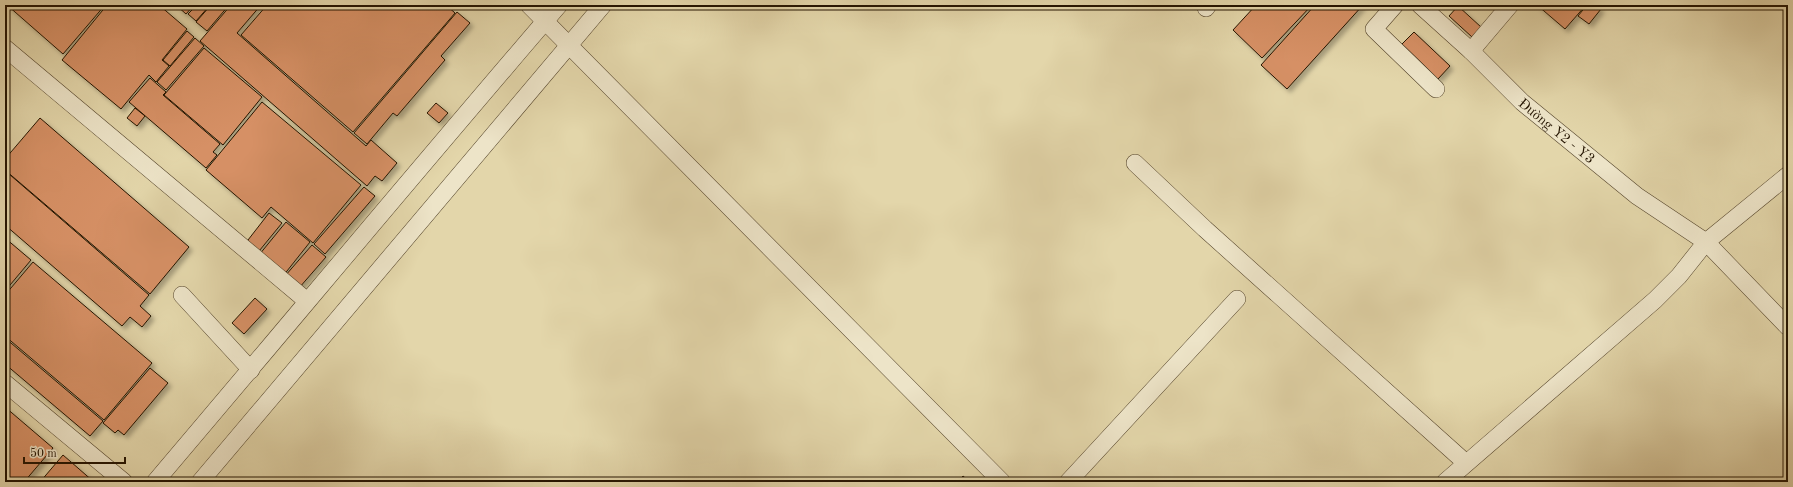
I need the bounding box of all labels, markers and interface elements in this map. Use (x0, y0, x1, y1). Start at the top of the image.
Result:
street label: Đường Y2 - Y3 (1516, 96, 1597, 167)
scale bar (24, 439, 125, 465)
text: 50 m (30, 447, 57, 460)

